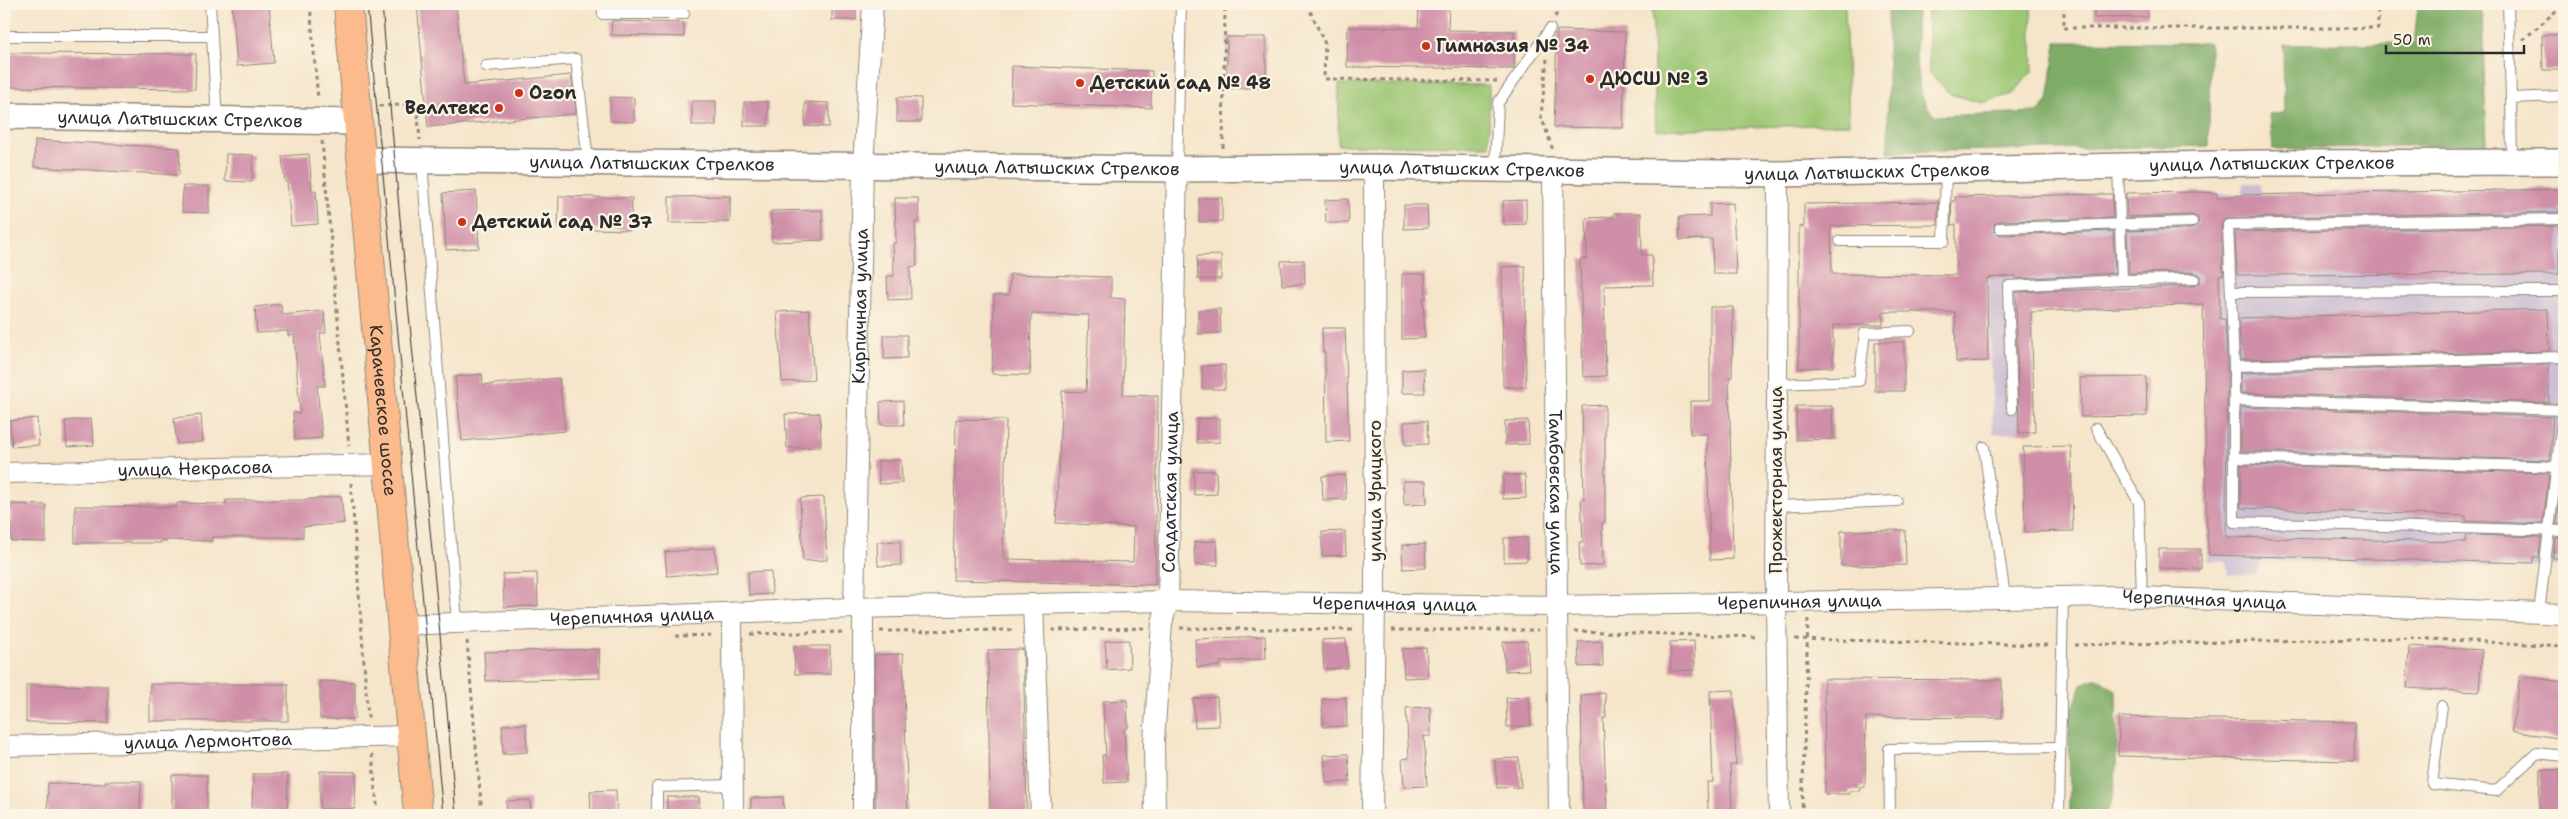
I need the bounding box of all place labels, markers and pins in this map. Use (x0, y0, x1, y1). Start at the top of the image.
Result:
place label: Гимназия № 34 (1436, 34, 1589, 58)
marker: Гимназия № 34 (1420, 40, 1432, 52)
place label: ДЮСШ № 3 (1600, 67, 1708, 91)
place label: Детский сад № 48 (1090, 71, 1271, 95)
marker: ДЮСШ № 3 (1584, 73, 1596, 85)
marker: Детский сад № 48 (1074, 77, 1086, 89)
place label: Ozon (529, 81, 576, 105)
marker: Ozon (513, 87, 525, 99)
place label: Веллтекс (405, 96, 489, 120)
marker: Веллтекс (493, 102, 505, 114)
place label: Детский сад № 37 (472, 210, 653, 234)
marker: Детский сад № 37 (456, 216, 468, 228)

